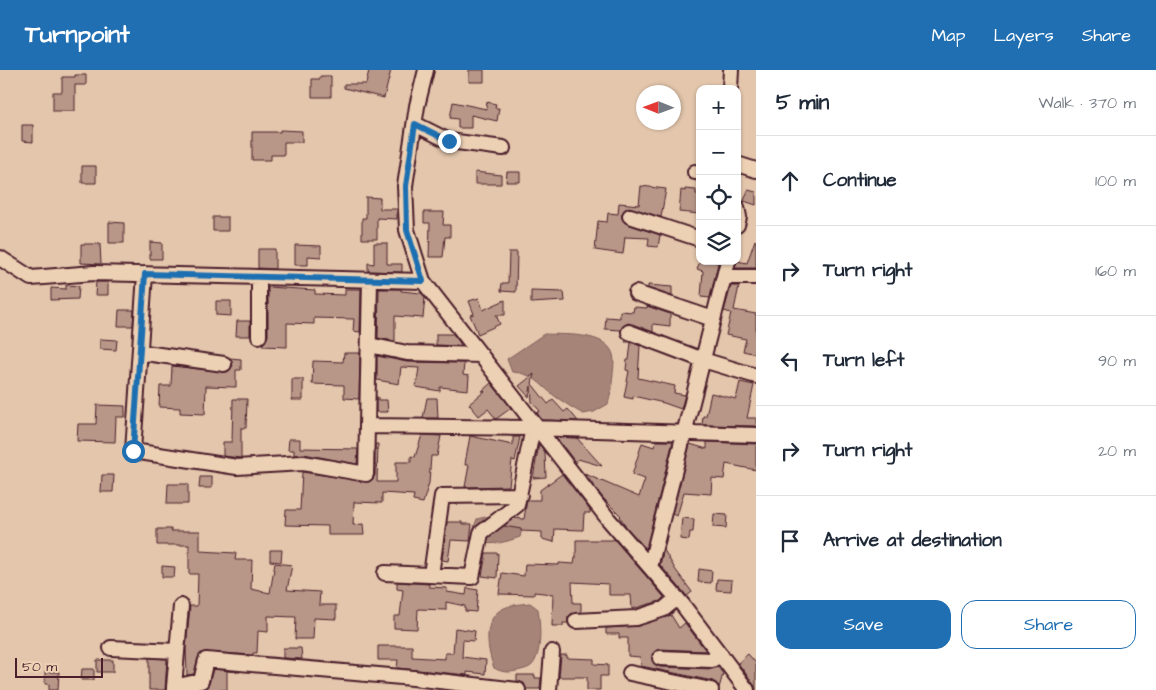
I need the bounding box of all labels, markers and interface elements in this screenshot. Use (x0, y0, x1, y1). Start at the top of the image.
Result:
text: Turnpoint (25, 18, 130, 52)
text: Map (931, 23, 965, 48)
text: Layers (993, 23, 1054, 48)
text: Share (1082, 23, 1131, 48)
north arrow (636, 85, 681, 130)
map controls (696, 85, 741, 265)
button: + (696, 85, 741, 130)
text: 5 min (776, 88, 829, 117)
text: Walk · 370 m (1038, 92, 1136, 114)
route end (438, 130, 461, 153)
button: − (696, 130, 741, 175)
icon: ahead (776, 167, 804, 195)
text: Continue (823, 167, 897, 194)
text: 100 m (1095, 170, 1136, 192)
button: locate (696, 175, 741, 220)
button: layers (696, 220, 741, 265)
icon: right (776, 257, 804, 285)
text: Turn right (823, 257, 912, 284)
text: 160 m (1095, 260, 1136, 282)
icon: left (776, 347, 804, 375)
text: Turn left (823, 347, 904, 374)
text: 90 m (1098, 350, 1136, 372)
icon: right (776, 437, 804, 465)
text: Turn right (823, 437, 912, 464)
route start (122, 440, 145, 463)
text: 20 m (1098, 440, 1136, 462)
icon: arrive (776, 527, 804, 555)
text: Arrive at destination (823, 527, 1002, 554)
button: Save (776, 600, 951, 649)
button: Share (961, 600, 1136, 649)
scale bar (15, 655, 102, 678)
text: 50 m (22, 657, 57, 677)

